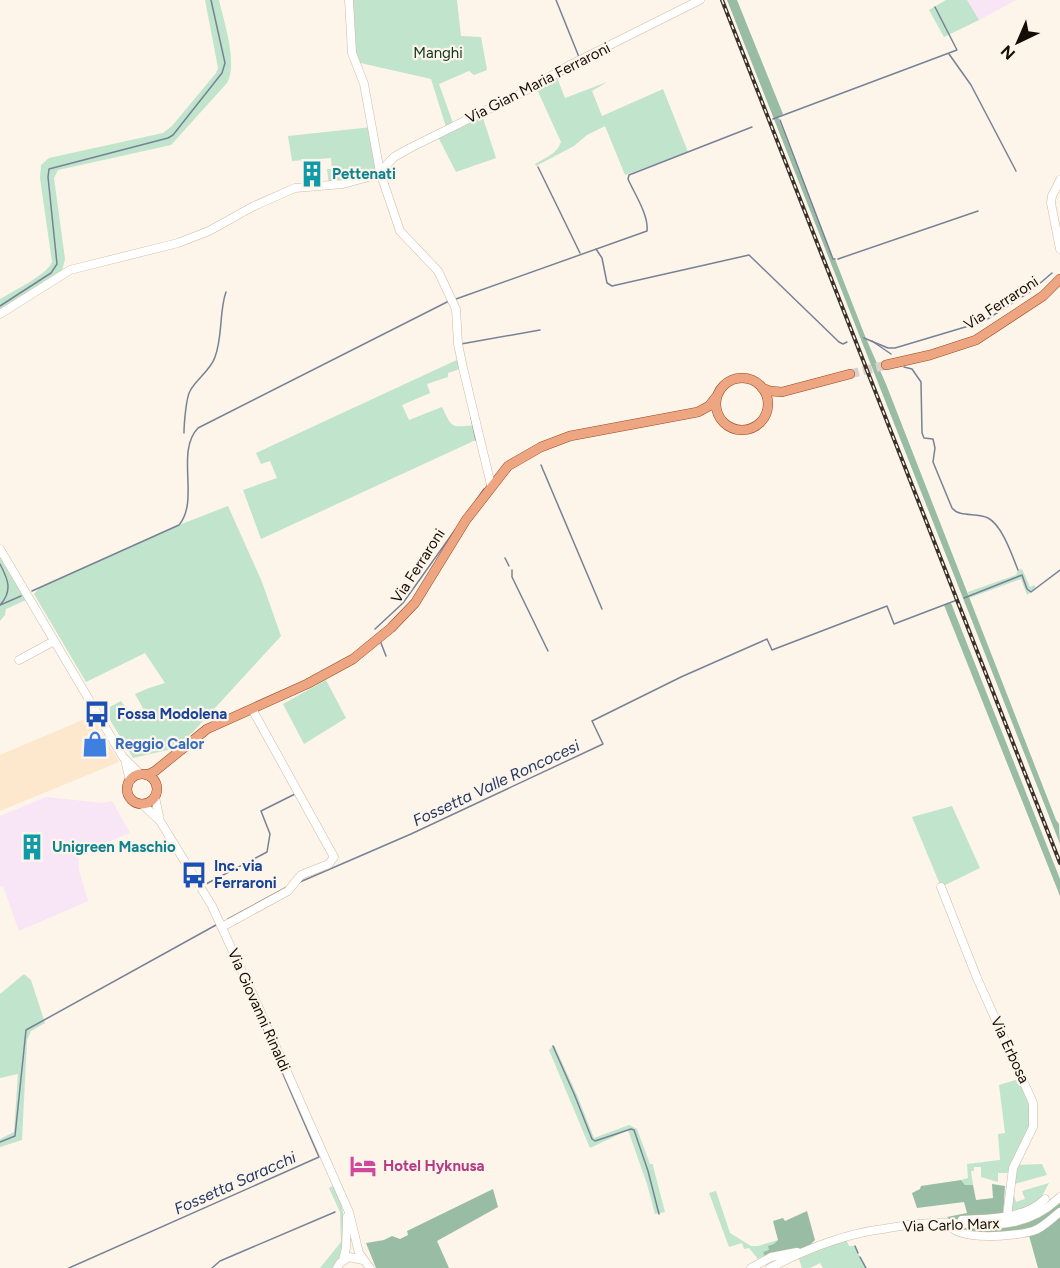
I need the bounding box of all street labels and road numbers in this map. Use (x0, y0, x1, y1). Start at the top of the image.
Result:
street label: Via Gian Maria Ferraroni (463, 39, 613, 127)
street label: Via Ferraroni (961, 272, 1041, 334)
street label: Via Ferraroni (387, 526, 449, 606)
street label: Via Giovanni Rinaldi (224, 946, 294, 1074)
street label: Via Erbosa (987, 1014, 1033, 1086)
street label: Via Carlo Marx (902, 1214, 1000, 1236)

